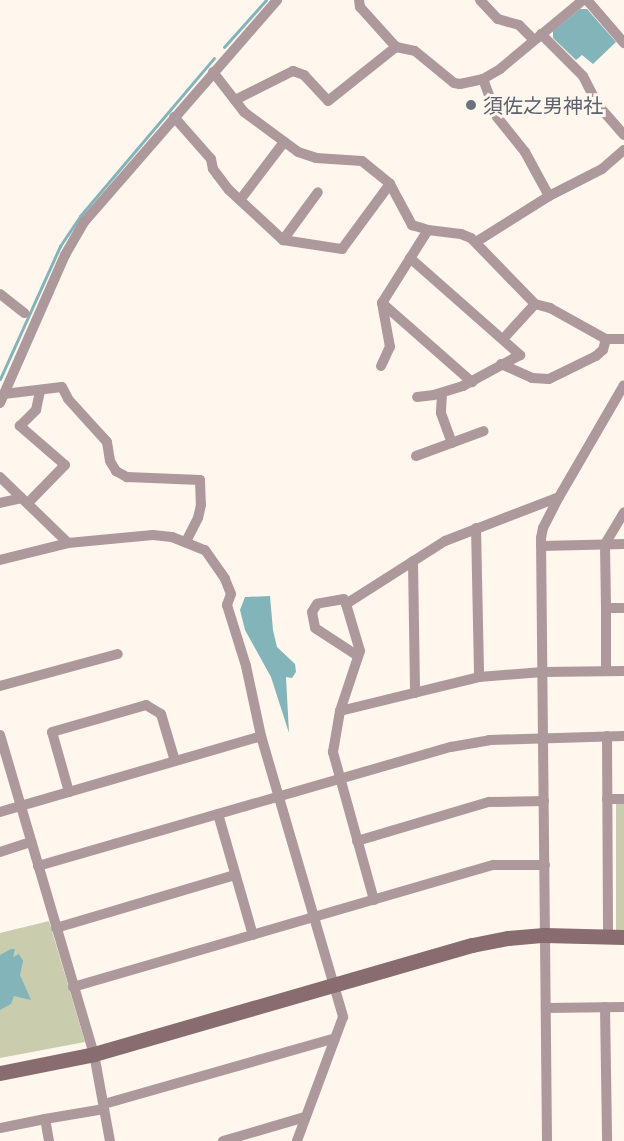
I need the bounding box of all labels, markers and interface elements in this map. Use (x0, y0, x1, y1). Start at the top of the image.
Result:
place label: 須佐之男神社 (483, 93, 603, 117)
marker: 須佐之男神社 (464, 98, 478, 112)

